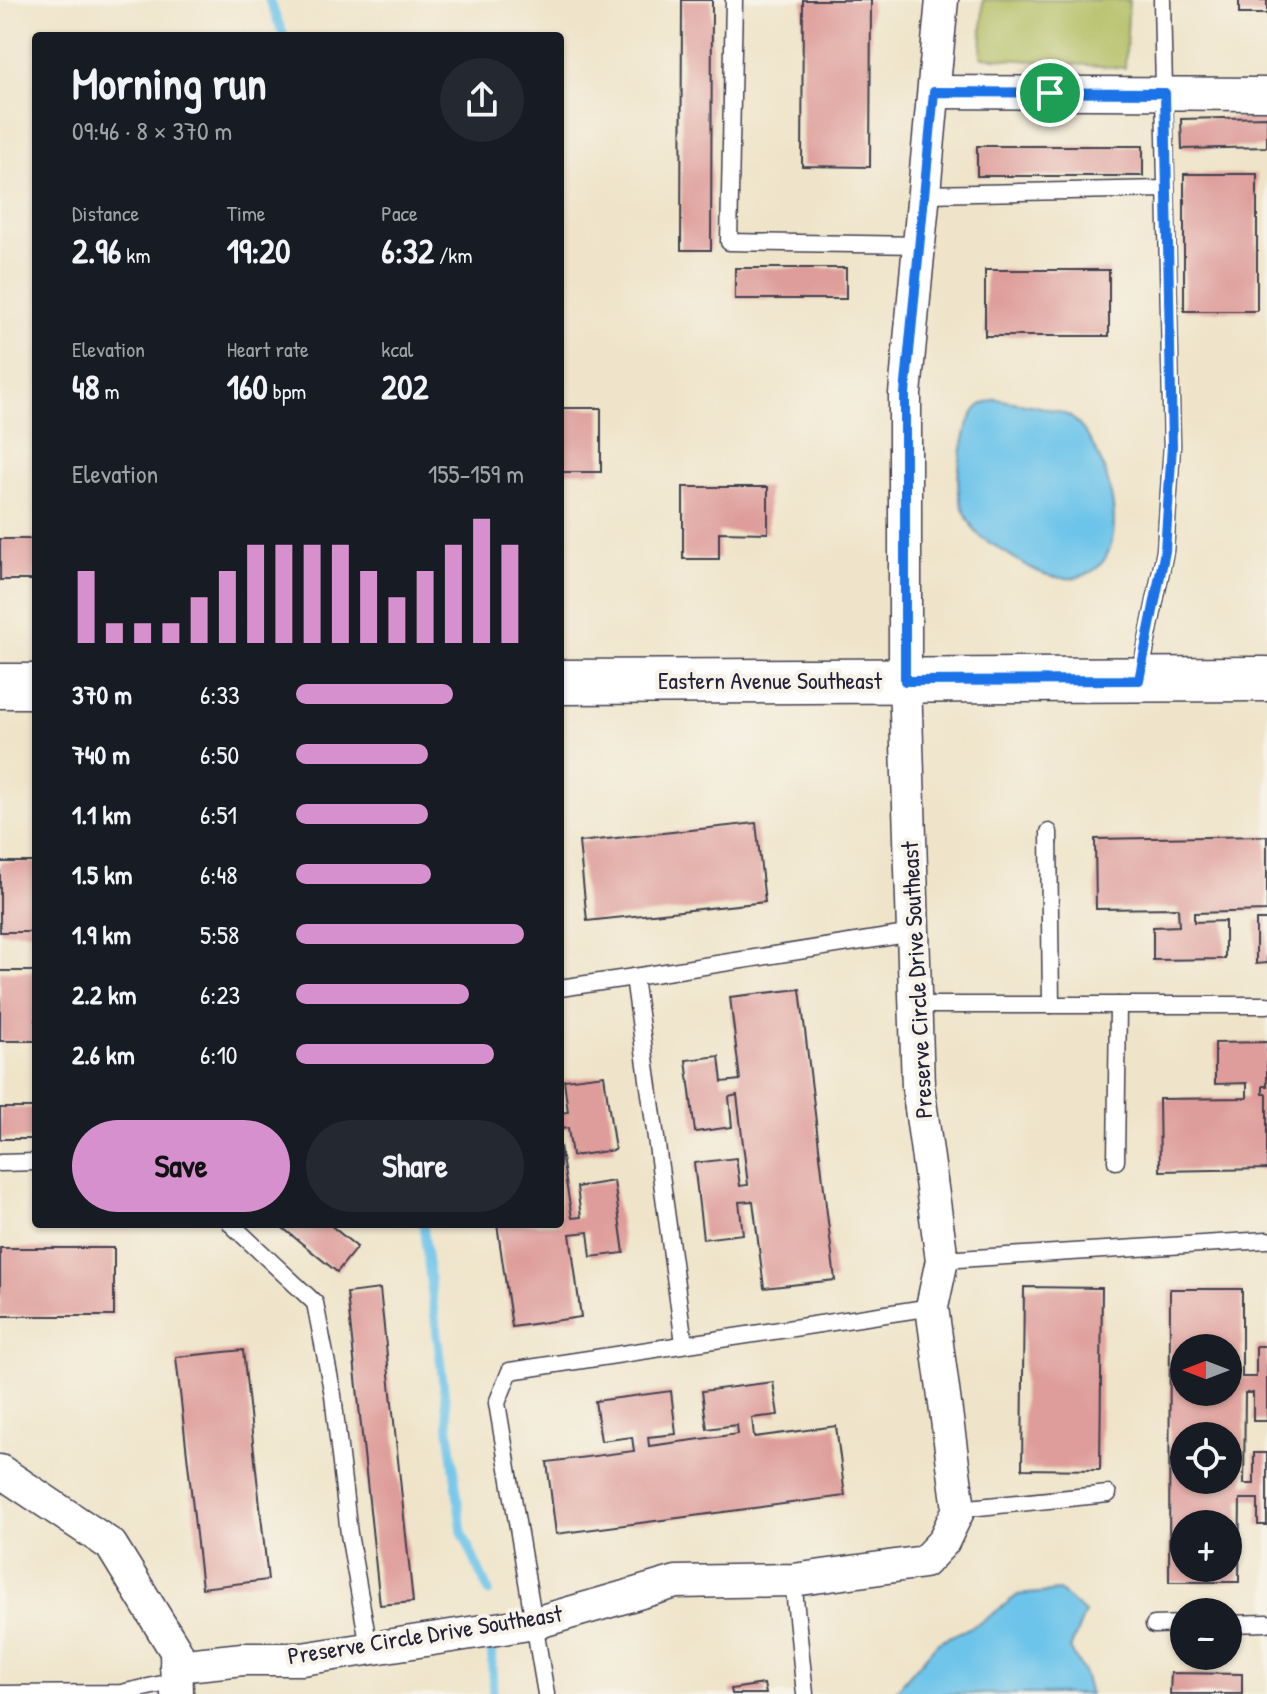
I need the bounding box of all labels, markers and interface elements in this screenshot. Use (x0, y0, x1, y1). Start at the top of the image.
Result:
text: Morning run (72, 53, 267, 113)
button: share (440, 58, 524, 142)
pin (1016, 59, 1084, 127)
icon: arrive (1028, 71, 1072, 115)
text: 09:46 · 8 × 370 m (72, 113, 232, 148)
text: Distance (72, 198, 139, 228)
text: Time (227, 198, 266, 228)
text: Pace (381, 198, 418, 228)
text: 2.96 (72, 228, 121, 274)
text: 19:20 (227, 228, 291, 274)
text: 6:32 (381, 228, 434, 274)
text: km (121, 240, 150, 270)
text: /km (434, 240, 472, 270)
text: Elevation (72, 334, 145, 364)
text: Heart rate (227, 334, 309, 364)
text: kcal (381, 334, 413, 364)
text: 48 (72, 364, 99, 410)
text: 160 (227, 364, 268, 410)
text: 202 (381, 364, 428, 410)
text: m (99, 376, 120, 406)
text: bpm (268, 376, 306, 406)
text: Elevation (72, 456, 158, 491)
text: 155–159 m (428, 456, 524, 491)
street label: Eastern Avenue Southeast (658, 664, 883, 696)
text: 370 m (72, 677, 132, 712)
text: 6:33 (200, 677, 240, 712)
text: 740 m (72, 737, 130, 772)
text: 6:50 (200, 737, 239, 772)
text: 1.1 km (72, 797, 131, 832)
text: 6:51 (200, 797, 237, 832)
street label: Preserve Circle Drive Southeast (893, 840, 939, 1119)
text: 1.5 km (72, 857, 132, 892)
text: 6:48 (200, 857, 237, 892)
text: 1.9 km (72, 917, 131, 952)
text: 5:58 (200, 917, 239, 952)
text: 2.2 km (72, 977, 136, 1012)
text: 6:23 (200, 977, 240, 1012)
text: 2.6 km (72, 1037, 135, 1072)
text: 6:10 (200, 1037, 238, 1072)
button: Save (72, 1120, 290, 1212)
button: Share (306, 1120, 524, 1212)
north arrow (1170, 1334, 1242, 1406)
map controls (1170, 1334, 1242, 1670)
button: locate (1170, 1422, 1242, 1494)
button: + (1170, 1510, 1242, 1582)
street label: Preserve Circle Drive Southeast (285, 1596, 565, 1672)
button: − (1170, 1598, 1242, 1670)

